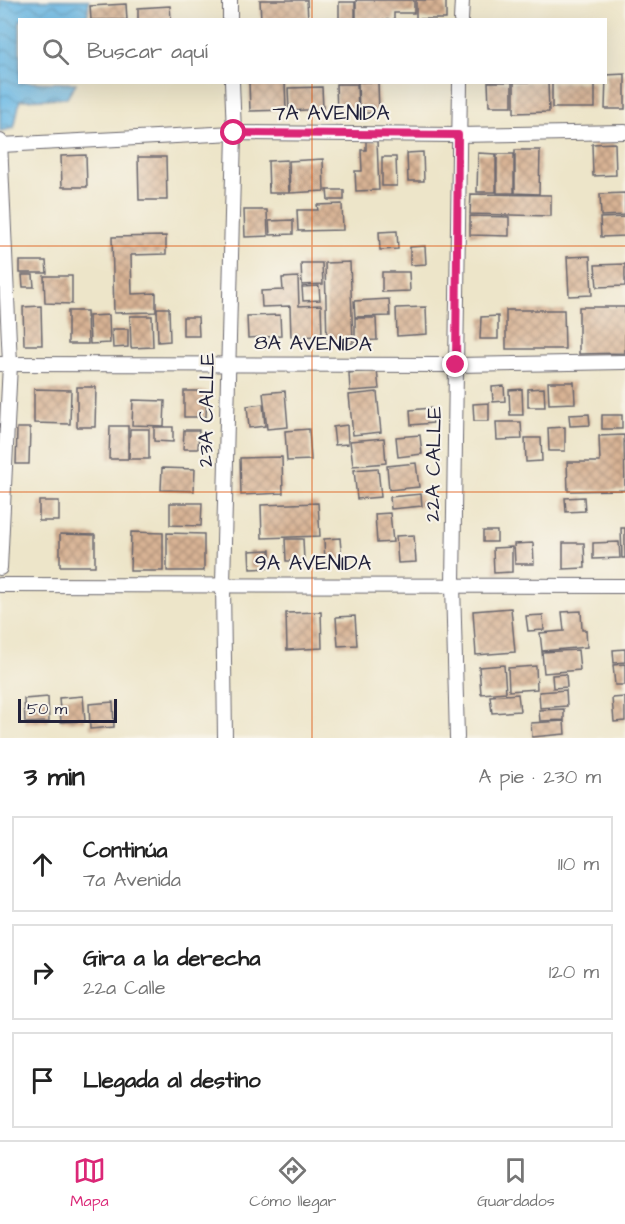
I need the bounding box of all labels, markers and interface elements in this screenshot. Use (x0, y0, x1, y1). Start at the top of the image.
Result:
search box (18, 18, 607, 84)
icon: search (39, 35, 72, 68)
text: Buscar aquí (87, 36, 208, 67)
street label: 7A AVENIDA (272, 99, 390, 128)
route start (220, 119, 246, 145)
street label: 8A AVENIDA (254, 328, 373, 359)
route end (442, 351, 468, 377)
street label: 23A CALLE (191, 352, 222, 467)
street label: 22A CALLE (418, 405, 449, 522)
street label: 9A AVENIDA (255, 549, 372, 578)
scale bar (18, 696, 117, 724)
text: 50 m (27, 698, 67, 720)
text: 3 min (24, 759, 85, 795)
text: A pie · 230 m (479, 763, 601, 791)
text: Continúa (83, 835, 168, 866)
icon: ahead (26, 848, 59, 881)
text: 110 m (558, 850, 599, 878)
text: 7a Avenida (83, 866, 181, 894)
text: Gira a la derecha (83, 943, 260, 974)
icon: right (26, 956, 59, 989)
text: 120 m (549, 958, 599, 986)
text: 22a Calle (83, 974, 166, 1002)
icon: arrive (26, 1064, 59, 1097)
text: Llegada al destino (83, 1065, 261, 1096)
tab: Mapa (70, 1154, 109, 1212)
tab: Cómo llegar (249, 1154, 336, 1212)
tab: Guardados (477, 1154, 555, 1212)

